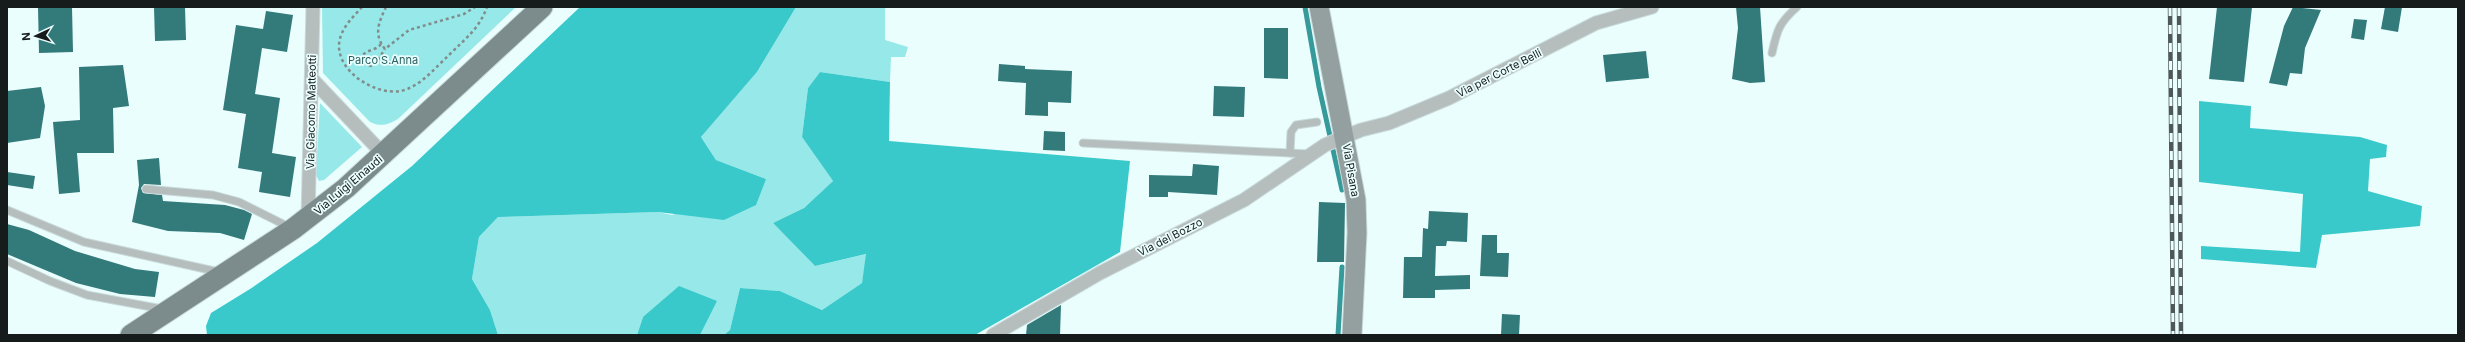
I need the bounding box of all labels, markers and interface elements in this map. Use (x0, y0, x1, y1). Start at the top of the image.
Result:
north arrow (16, 16, 56, 56)
text: N (19, 32, 33, 41)
street label: Via per Corte Belli (1454, 46, 1544, 100)
park label: Parco S.Anna (348, 53, 418, 67)
street label: Via Giacomo Matteotti (303, 55, 319, 169)
street label: Via Pisana (1339, 142, 1363, 198)
street label: Via Luigi Einaudi (311, 152, 385, 218)
street label: Via del Bozzo (1135, 215, 1205, 259)

